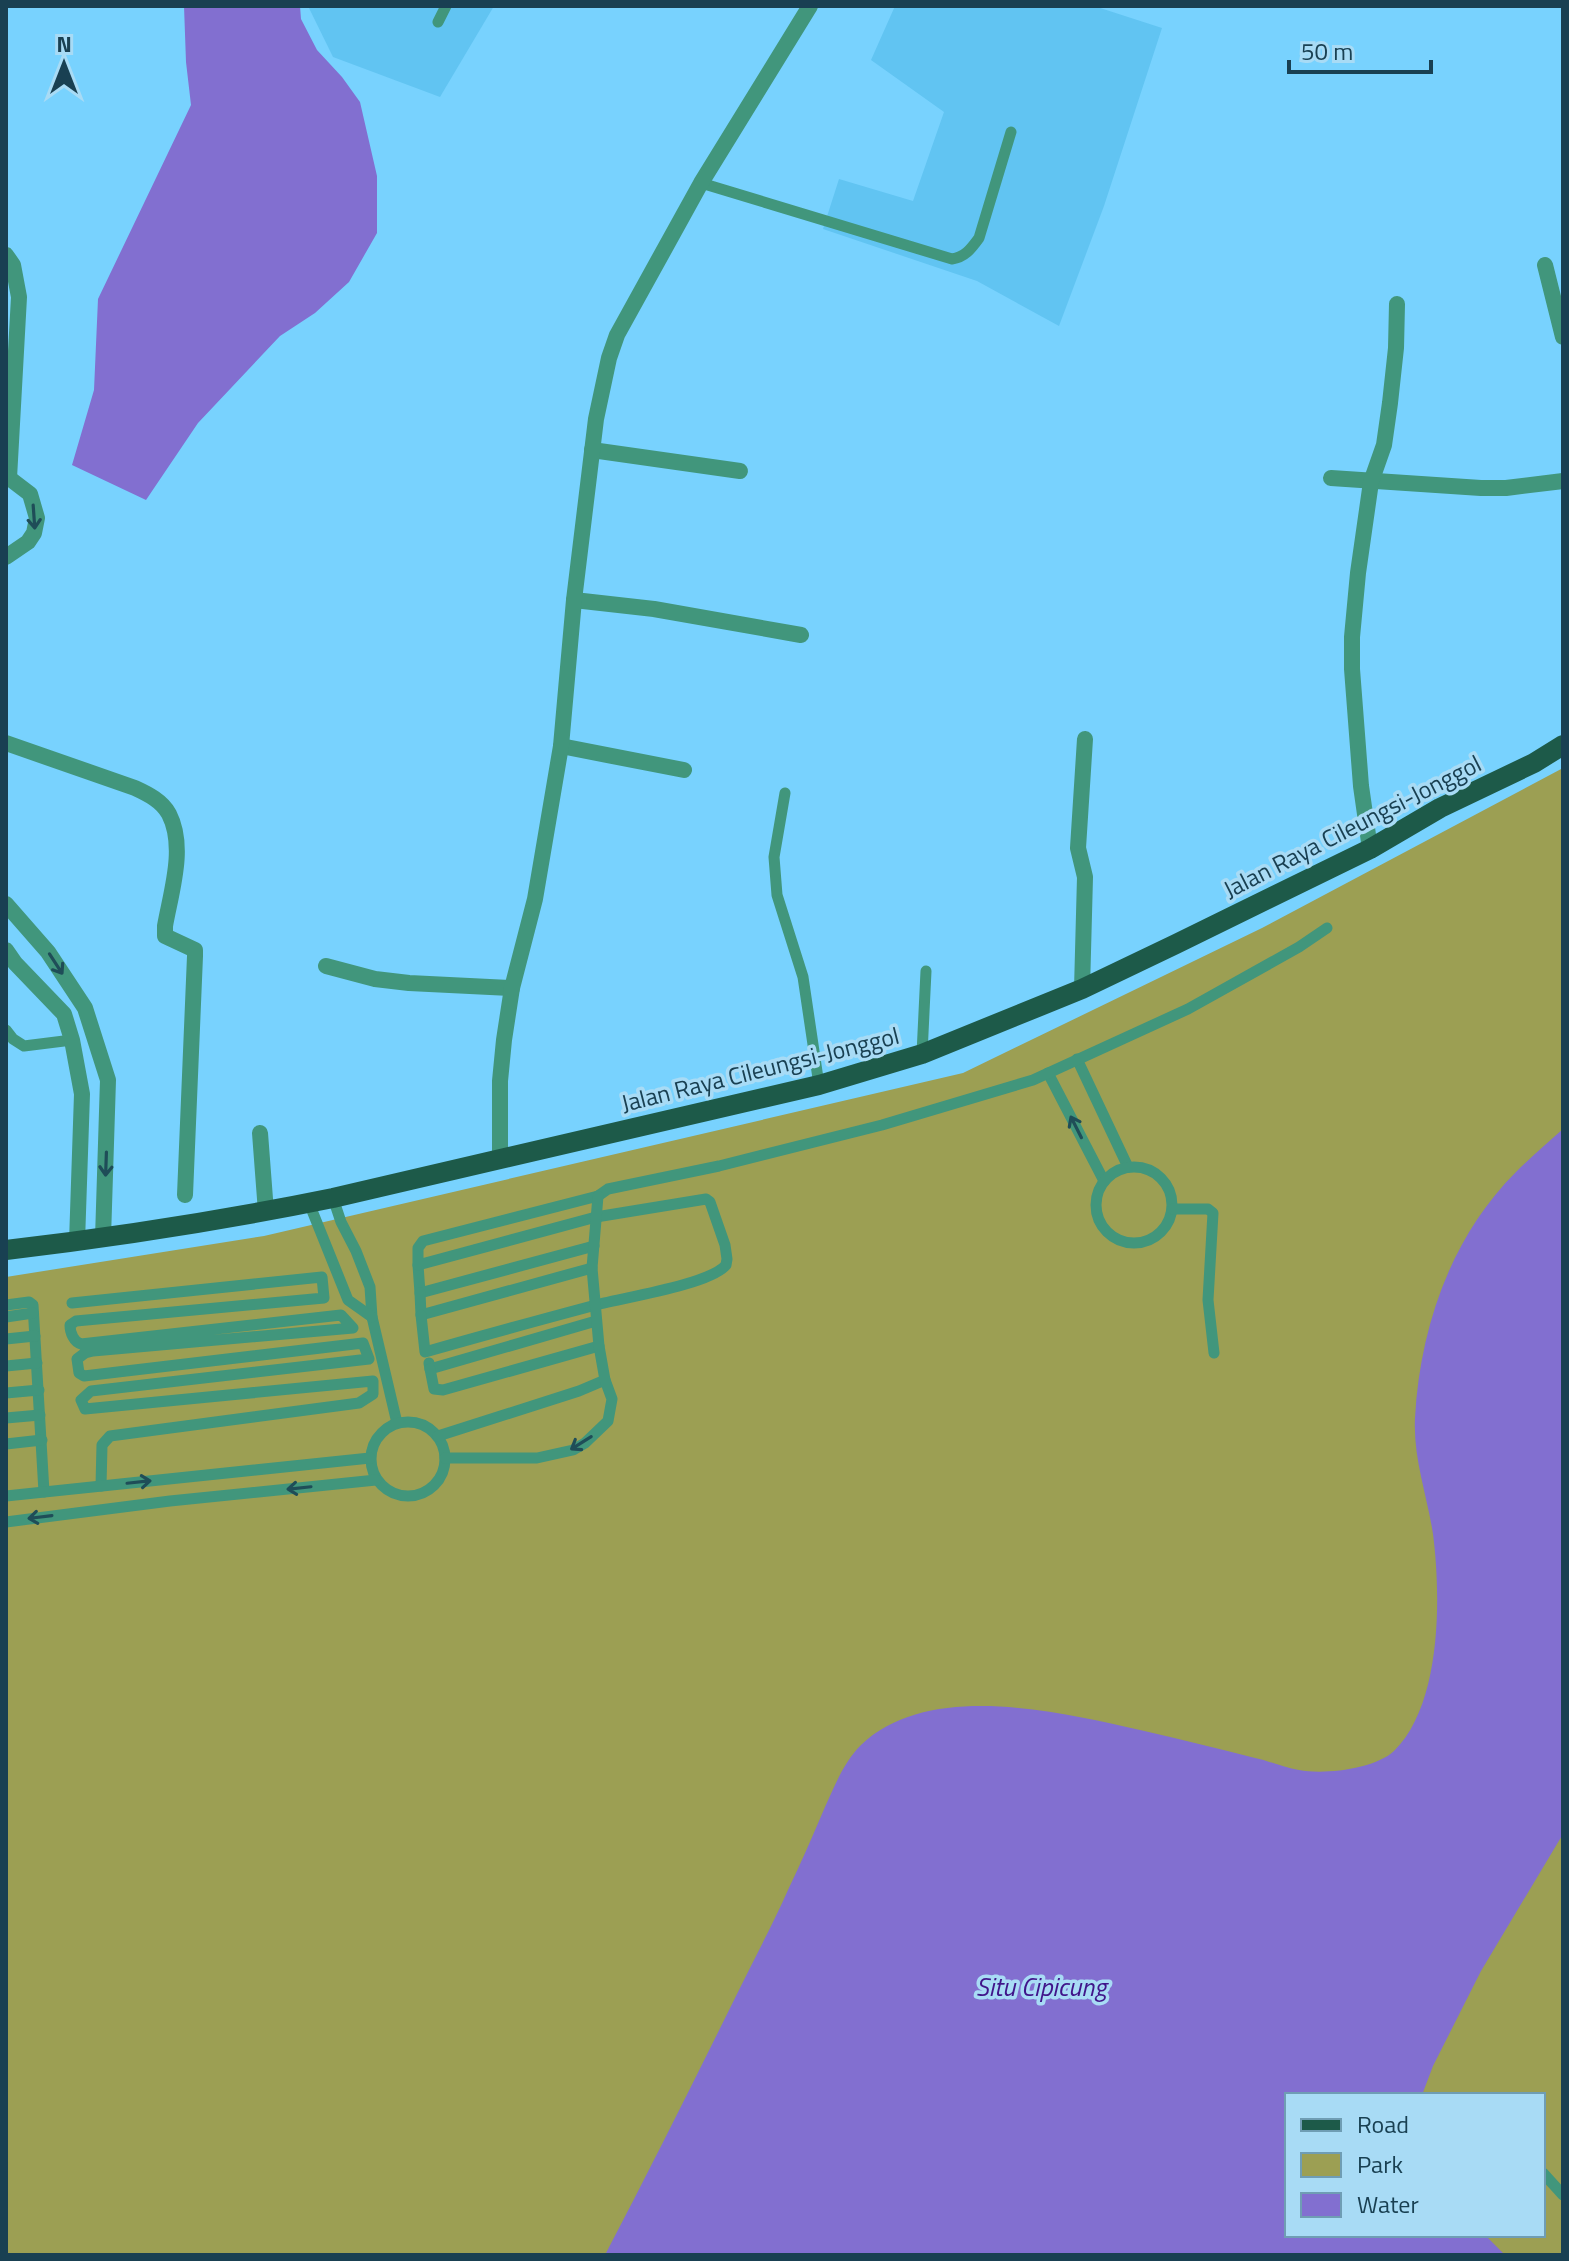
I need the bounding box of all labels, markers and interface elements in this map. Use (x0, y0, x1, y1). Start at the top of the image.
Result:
north arrow (24, 24, 104, 104)
scale bar (1289, 24, 1431, 74)
text: N (56, 27, 72, 61)
text: 50 m (1301, 33, 1353, 69)
one-way arrow (27, 504, 42, 530)
street label: Jalan Raya Cileungsi-Jonggol (1217, 745, 1487, 907)
one-way arrow (47, 952, 64, 974)
street label: Jalan Raya Cileungsi-Jonggol (617, 1017, 903, 1121)
one-way arrow (1068, 1115, 1083, 1139)
one-way arrow (99, 1150, 114, 1177)
one-way arrow (570, 1435, 593, 1451)
one-way arrow (125, 1474, 152, 1489)
one-way arrow (286, 1480, 312, 1495)
one-way arrow (27, 1510, 54, 1525)
water label: Situ Cipicung (976, 1967, 1109, 2006)
legend (1285, 2093, 1545, 2237)
text: Road (1357, 2106, 1409, 2142)
text: Park (1357, 2146, 1403, 2182)
text: Water (1357, 2186, 1419, 2222)

